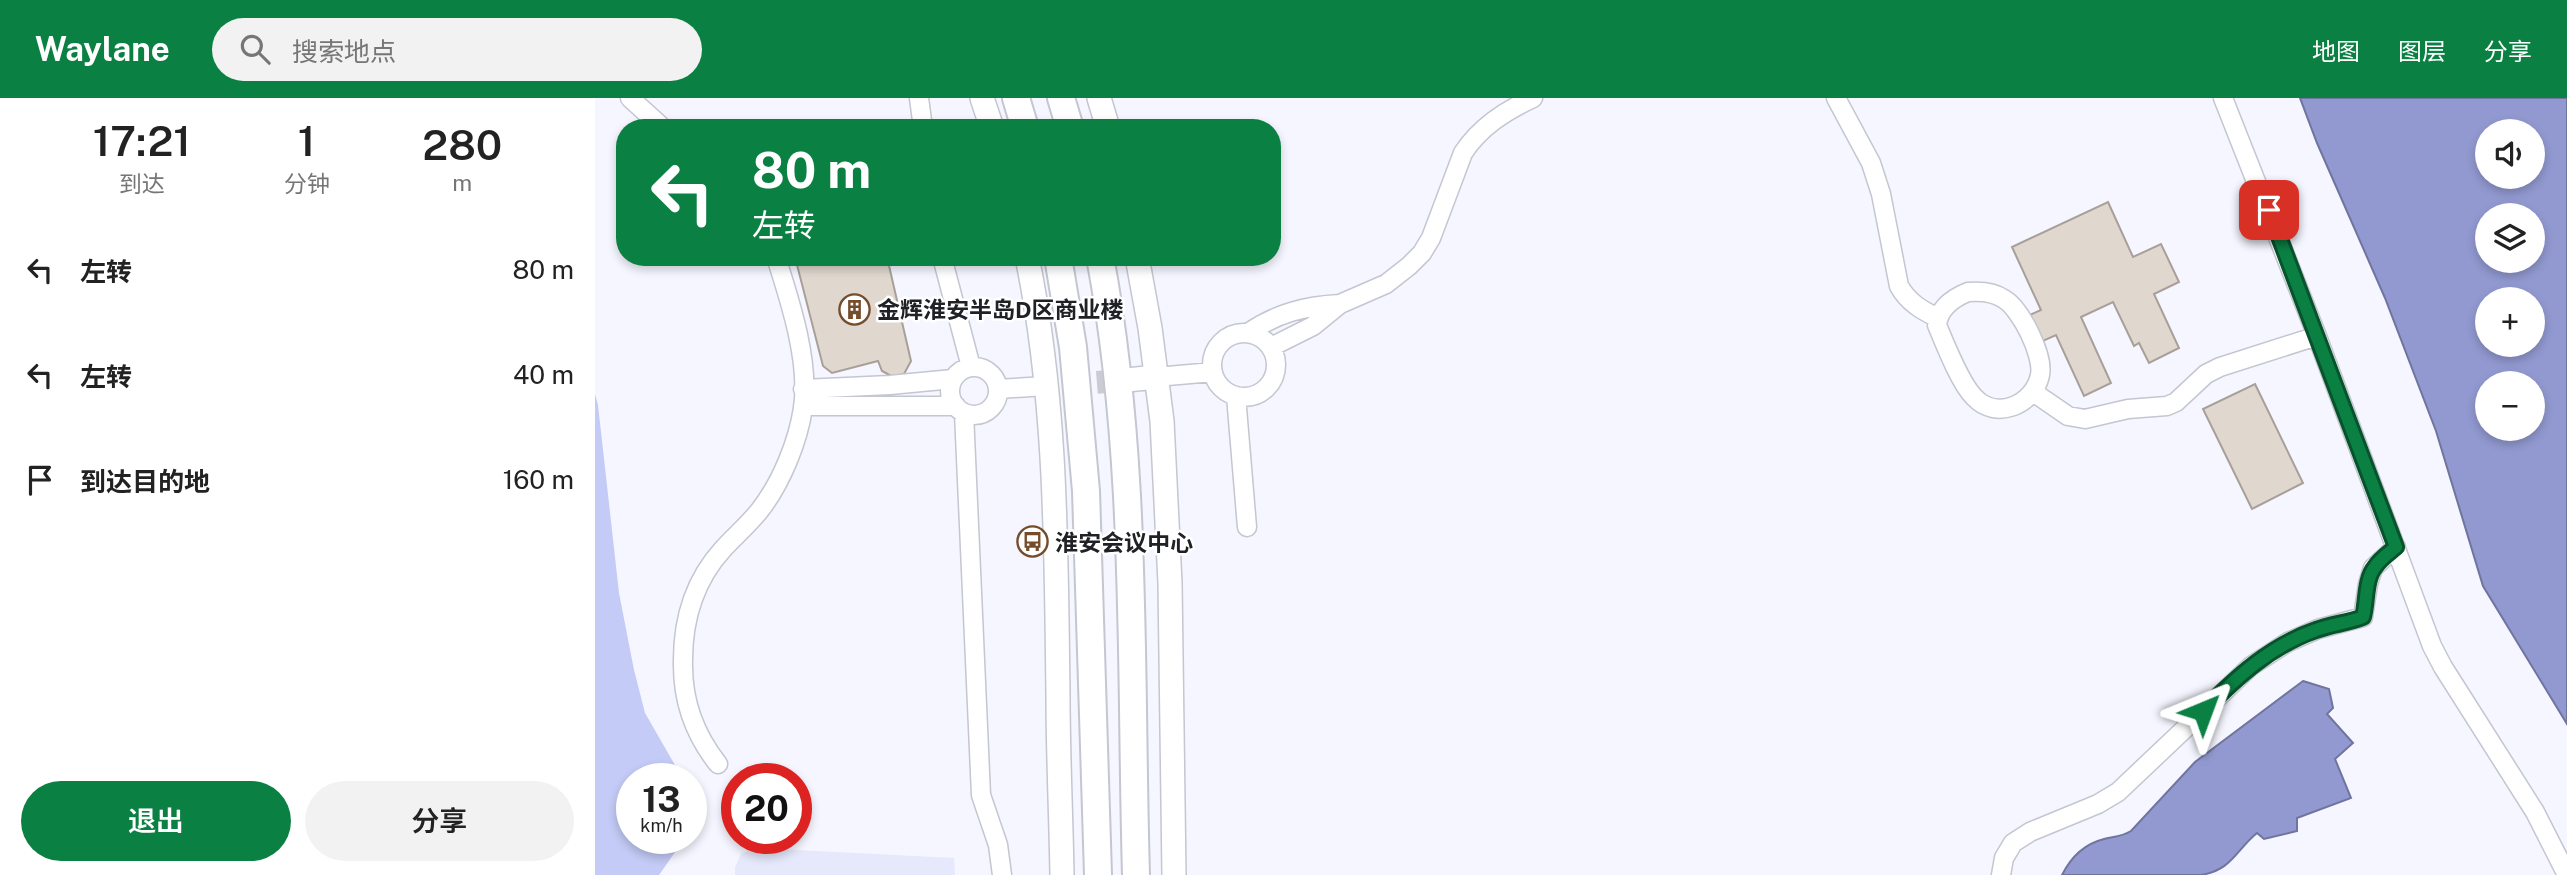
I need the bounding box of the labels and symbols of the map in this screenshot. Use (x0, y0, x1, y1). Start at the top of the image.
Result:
pin (2239, 180, 2299, 240)
building icon: 金辉淮安半岛D区商业楼 (837, 292, 871, 326)
place label: 金辉淮安半岛D区商业楼 (877, 296, 1124, 323)
bus stop icon: 淮安会议中心 (1015, 525, 1049, 559)
place label: 淮安会议中心 (1055, 529, 1193, 556)
position arrow (2166, 674, 2240, 748)
speed limit sign: 20 (721, 763, 812, 854)

